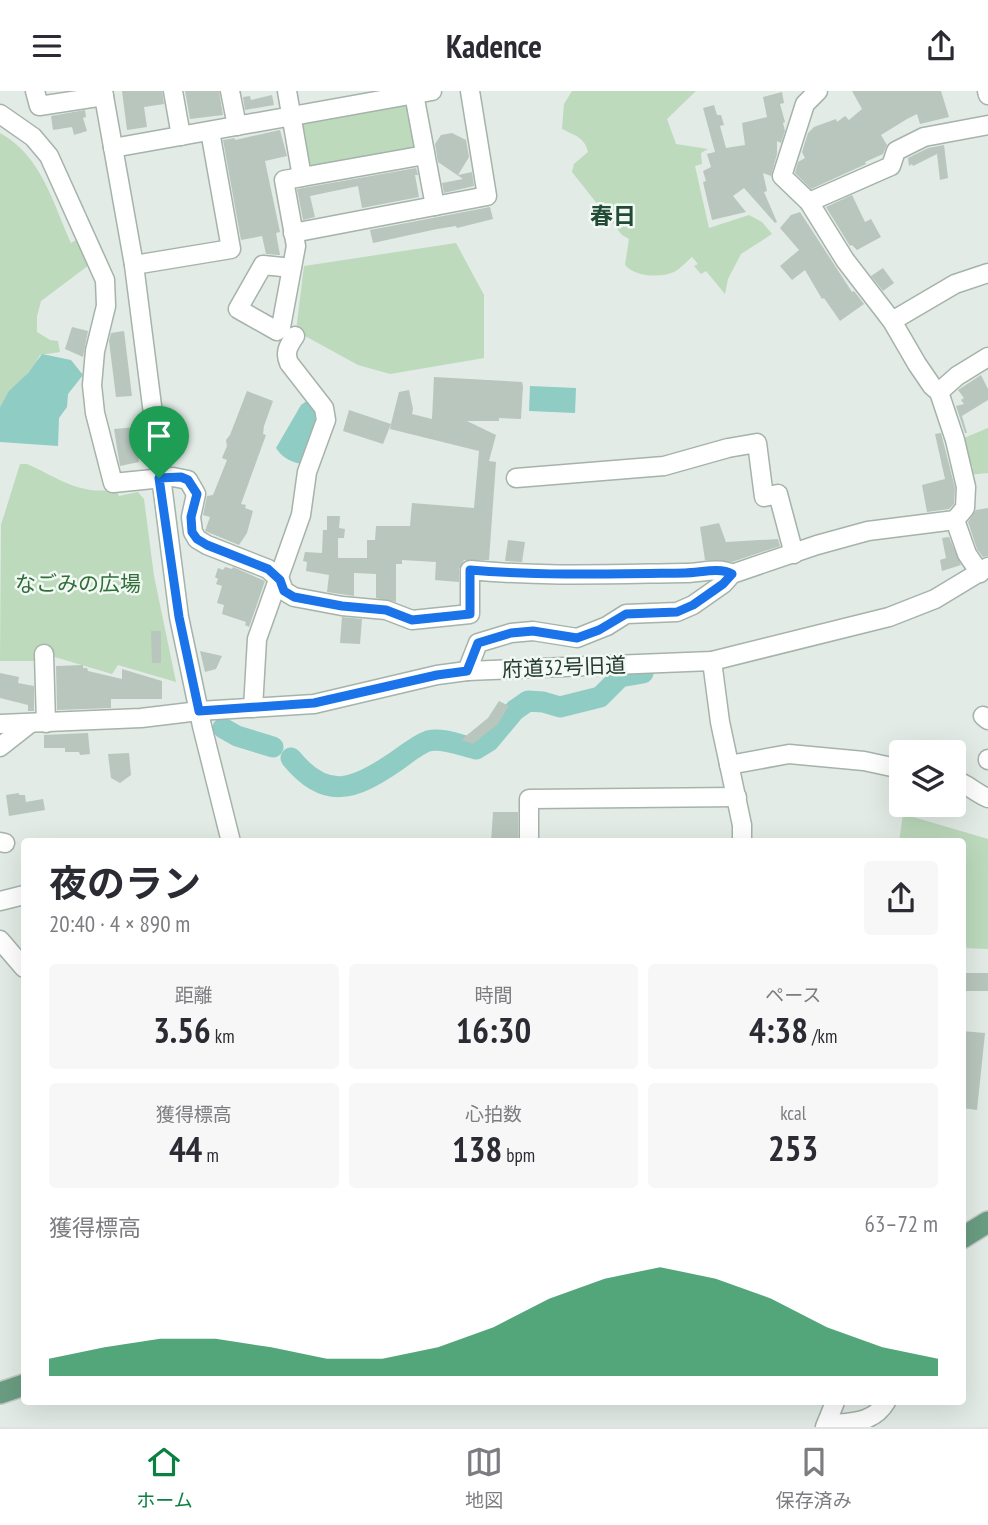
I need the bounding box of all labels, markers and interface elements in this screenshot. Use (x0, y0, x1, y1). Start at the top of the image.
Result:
text: Kadence (446, 25, 542, 67)
icon: menu (28, 27, 66, 65)
icon: share (922, 27, 960, 65)
district label: 春日 (590, 201, 636, 230)
pin (129, 406, 189, 478)
icon: arrive (140, 417, 178, 455)
park label: なごみの広場 (15, 570, 141, 597)
street label: 府道32号旧道 (502, 651, 626, 683)
map controls (889, 740, 966, 817)
button: layers (889, 740, 966, 817)
text: 夜のラン (49, 858, 201, 907)
button: share (864, 861, 938, 935)
text: 20:40 · 4 × 890 m (49, 909, 190, 938)
text: 距離 (175, 983, 213, 1007)
text: 時間 (474, 983, 513, 1007)
text: ペース (765, 983, 821, 1007)
text: 3.56 (153, 1007, 211, 1053)
text: 16:30 (456, 1007, 531, 1053)
text: 4:38 (749, 1007, 808, 1053)
text: km (211, 1024, 235, 1048)
text: /km (808, 1024, 837, 1048)
text: kcal (780, 1101, 806, 1125)
text: 獲得標高 (156, 1102, 232, 1126)
text: 心拍数 (465, 1102, 522, 1126)
text: 253 (768, 1125, 818, 1171)
text: 44 (169, 1126, 202, 1172)
text: 138 (452, 1126, 502, 1172)
text: m (202, 1143, 219, 1167)
text: bpm (502, 1143, 535, 1167)
text: 63–72 m (865, 1209, 938, 1238)
text: 獲得標高 (49, 1213, 141, 1242)
tab: ホーム (136, 1443, 193, 1512)
tab: 地図 (465, 1443, 503, 1512)
tab: 保存済み (776, 1443, 852, 1512)

